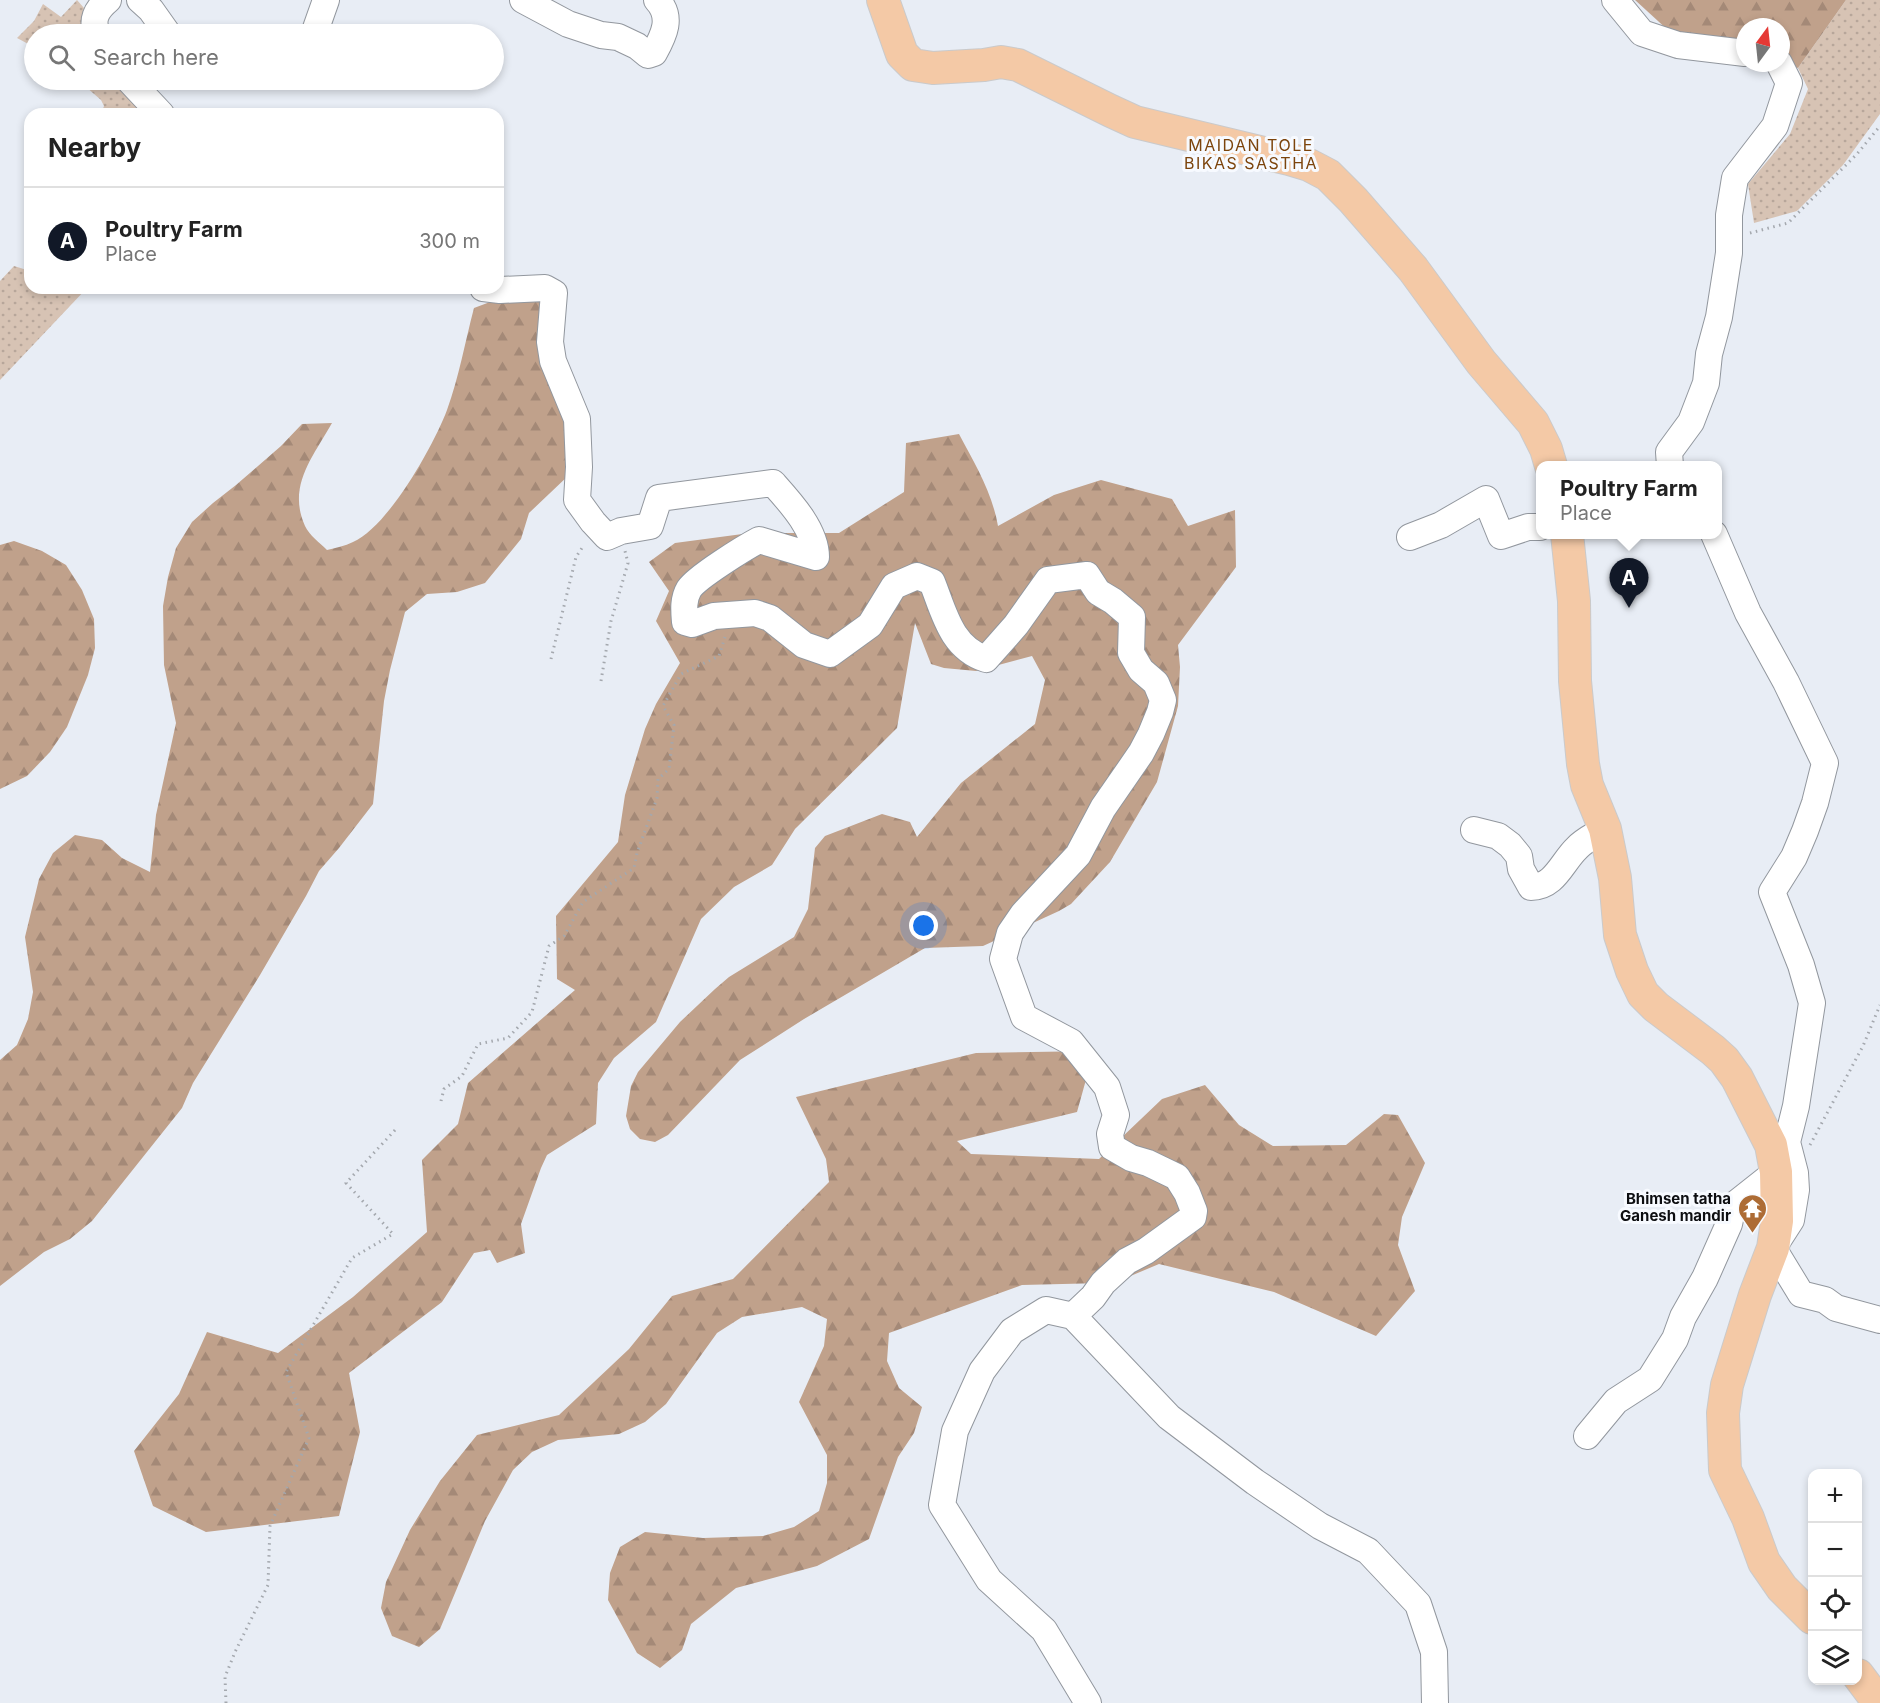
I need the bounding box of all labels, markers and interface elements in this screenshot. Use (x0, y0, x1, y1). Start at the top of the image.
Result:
north arrow (1736, 18, 1790, 72)
search box (24, 24, 504, 90)
icon: search (45, 41, 78, 74)
text: Search here (93, 44, 219, 70)
text: Nearby (48, 132, 141, 163)
district label: MAIDAN TOLE BIKAS SASTHA (1184, 135, 1318, 173)
text: Poultry Farm (105, 216, 243, 242)
text: A (60, 229, 75, 253)
text: 300 m (419, 229, 480, 253)
text: Place (105, 242, 157, 266)
popup (1536, 461, 1722, 539)
text: Poultry Farm (1560, 475, 1698, 501)
text: Place (1560, 501, 1612, 525)
pin: A (1610, 558, 1648, 608)
your location (909, 911, 938, 940)
place label: Bhimsen tatha Ganesh mandir (1620, 1189, 1731, 1225)
temple icon: Bhimsen tatha Ganesh mandir (1736, 1192, 1768, 1234)
map controls (1808, 1469, 1862, 1685)
button: + (1808, 1469, 1862, 1523)
button: − (1808, 1523, 1862, 1577)
button: locate (1808, 1577, 1862, 1631)
button: layers (1808, 1631, 1862, 1685)

